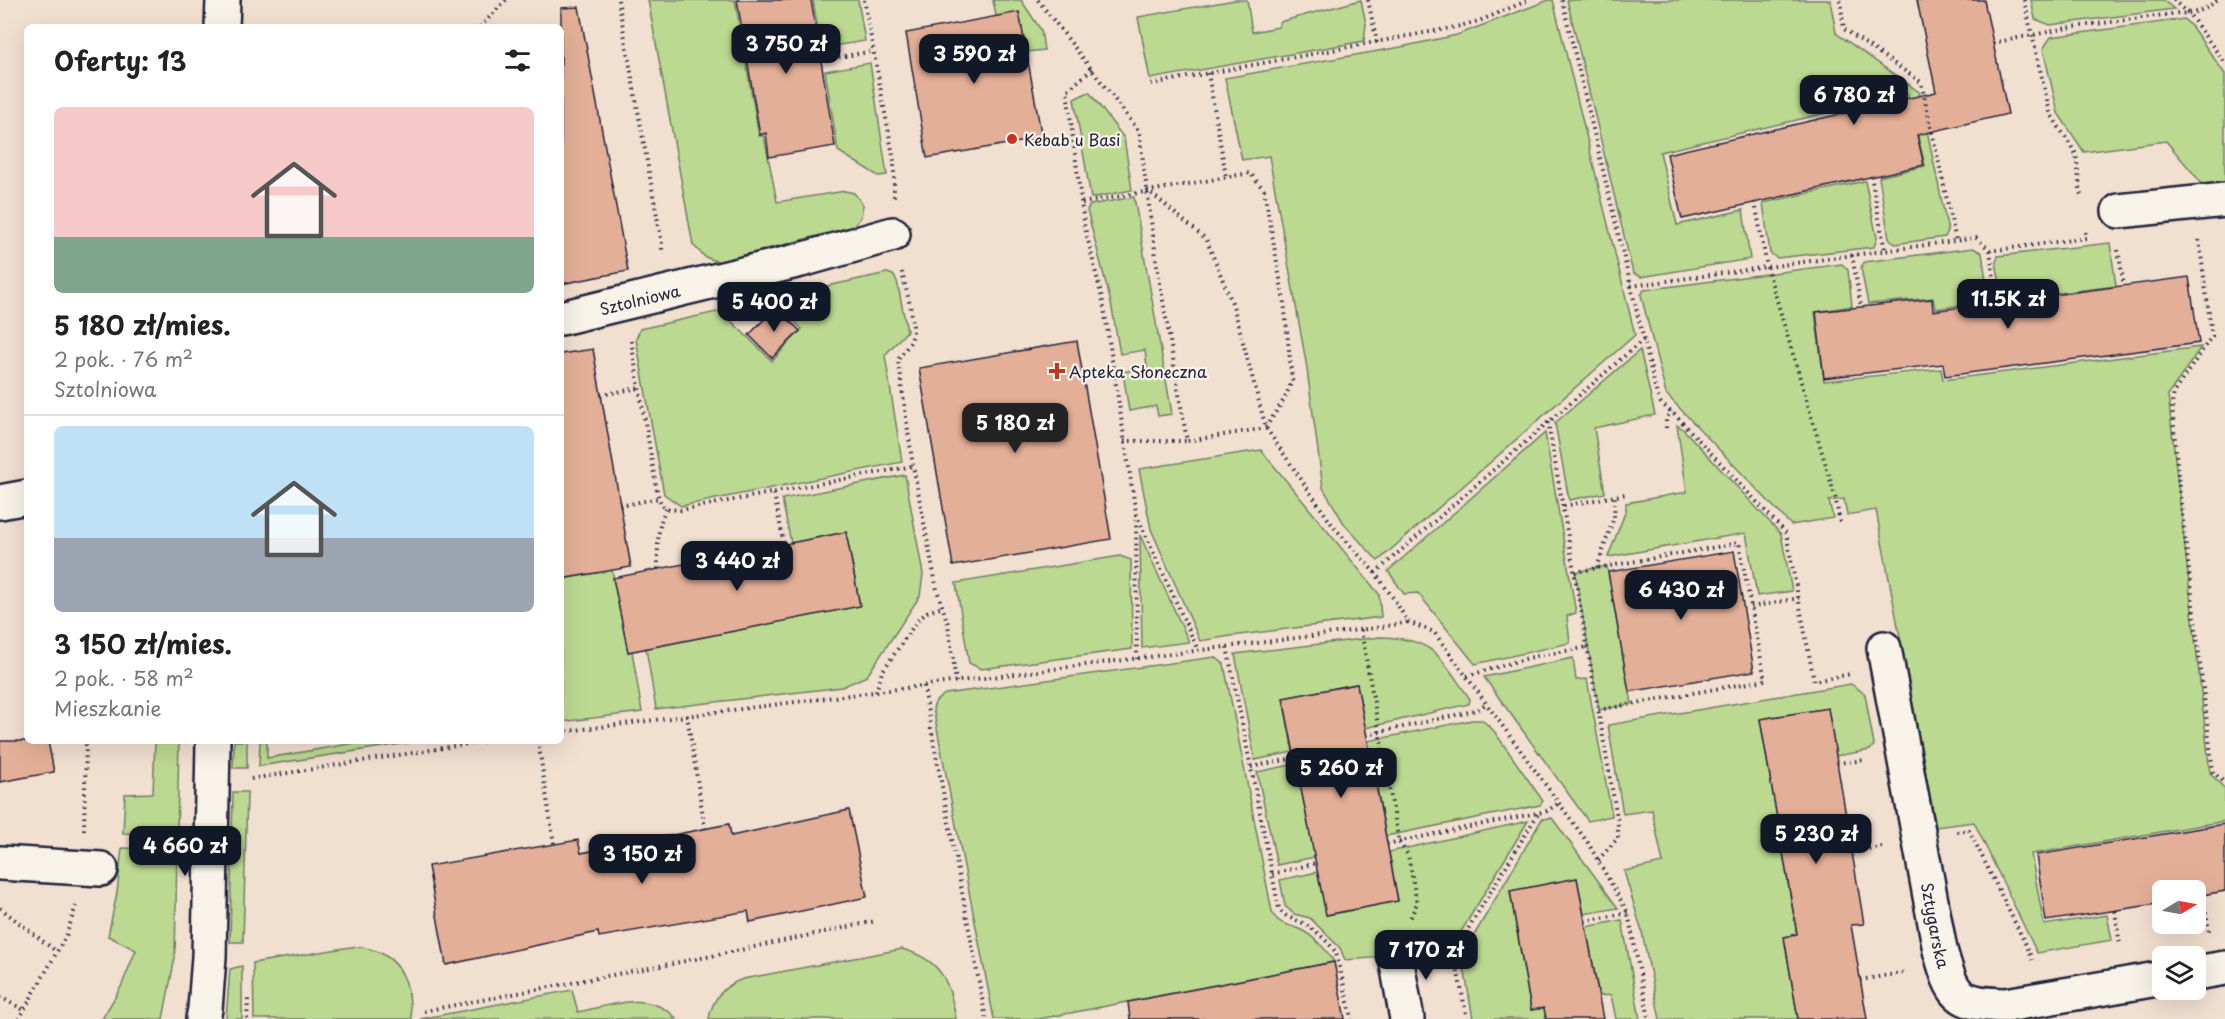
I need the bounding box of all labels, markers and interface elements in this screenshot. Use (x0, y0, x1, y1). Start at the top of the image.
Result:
pin: 3 750 zł (724, 24, 848, 75)
text: 3 750 zł (745, 28, 827, 58)
pin: 3 590 zł (912, 34, 1036, 85)
text: 3 590 zł (933, 38, 1015, 68)
text: Oferty: 13 (54, 41, 187, 80)
icon: filters (501, 44, 534, 77)
pin: 6 780 zł (1792, 75, 1916, 126)
text: 6 780 zł (1814, 79, 1894, 109)
place label: Kebab u Basi (1024, 127, 1121, 151)
marker: Kebab u Basi (1005, 132, 1019, 146)
icon: home (240, 146, 348, 254)
street label: Sztolniowa (597, 278, 682, 320)
pin: 11.5K zł (1946, 279, 2070, 330)
pin: 5 400 zł (712, 282, 836, 333)
text: 11.5K zł (1971, 283, 2045, 313)
text: 5 400 zł (731, 286, 817, 316)
text: 5 180 zł/mies. (54, 305, 231, 344)
text: 2 pok. · 76 m² (54, 344, 193, 374)
place label: Apteka Słoneczna (1069, 359, 1207, 383)
marker: Apteka Słoneczna (1050, 364, 1064, 378)
text: Sztolniowa (54, 374, 156, 404)
pin: 5 180 zł (953, 403, 1077, 454)
text: 5 180 zł (976, 407, 1054, 437)
icon: home (240, 465, 348, 573)
pin: 3 440 zł (675, 541, 799, 592)
text: 3 440 zł (695, 545, 779, 575)
pin: 6 430 zł (1619, 570, 1743, 621)
text: 6 430 zł (1639, 574, 1723, 604)
text: 3 150 zł/mies. (54, 624, 232, 663)
text: 2 pok. · 58 m² (54, 663, 194, 693)
text: Mieszkanie (54, 693, 162, 723)
pin: 5 260 zł (1279, 748, 1403, 799)
text: 5 260 zł (1300, 752, 1382, 782)
pin: 5 230 zł (1754, 814, 1878, 865)
text: 5 230 zł (1774, 818, 1858, 848)
pin: 4 660 zł (123, 826, 247, 877)
text: 4 660 zł (143, 830, 227, 860)
pin: 3 150 zł (580, 834, 704, 885)
text: 3 150 zł (603, 838, 681, 868)
north arrow (2152, 880, 2206, 934)
map controls (2152, 880, 2206, 1000)
street label: Sztygarska (1916, 881, 1957, 971)
pin: 7 170 zł (1364, 930, 1488, 981)
text: 7 170 zł (1389, 934, 1463, 964)
button: layers (2152, 946, 2206, 1000)

